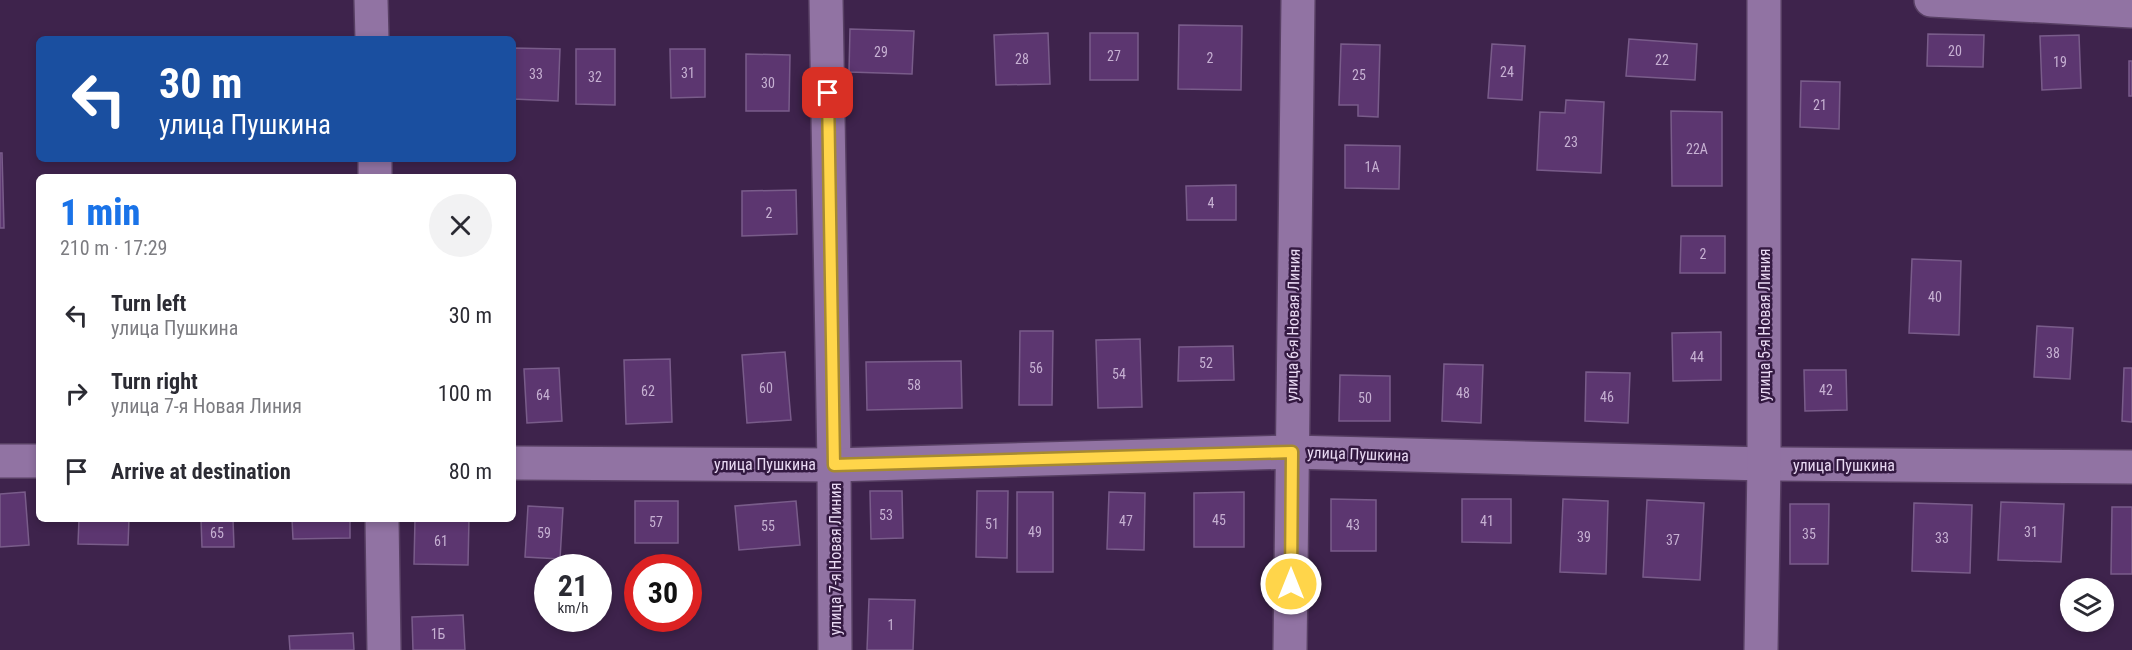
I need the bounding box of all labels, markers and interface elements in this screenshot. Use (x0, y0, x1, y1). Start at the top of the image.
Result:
house number: 20 (1948, 43, 1962, 59)
house number: 29 (874, 44, 888, 60)
house number: 27 (1107, 48, 1121, 64)
house number: 2 (1207, 50, 1214, 66)
house number: 28 (1015, 51, 1029, 67)
house number: 22 (1655, 52, 1669, 68)
house number: 19 (2053, 54, 2067, 70)
text: 30 m (159, 59, 242, 108)
icon: left (60, 60, 138, 138)
house number: 24 (1500, 64, 1514, 80)
house number: 31 (681, 65, 695, 81)
house number: 33 (529, 66, 543, 82)
pin (802, 67, 853, 118)
house number: 25 (1352, 67, 1366, 83)
house number: 32 (588, 69, 602, 85)
house number: 30 (761, 75, 775, 91)
icon: arrive (811, 76, 844, 109)
house number: 21 (1813, 97, 1827, 113)
text: улица Пушкина (159, 109, 331, 141)
house number: 23 (1564, 134, 1578, 150)
house number: 22А (1686, 141, 1708, 157)
house number: 1А (1365, 159, 1379, 175)
text: 1 min (60, 192, 140, 234)
button: close (429, 194, 492, 257)
house number: 4 (1208, 195, 1215, 211)
house number: 2 (766, 205, 773, 221)
text: 210 m · 17:29 (60, 236, 167, 260)
house number: 2 (1700, 246, 1707, 262)
street label: улица 6-я Новая Линия (1282, 248, 1304, 402)
street label: улица 5-я Новая Линия (1755, 249, 1774, 401)
house number: 40 (1928, 289, 1942, 305)
text: Turn left (111, 291, 186, 316)
icon: left (60, 299, 93, 332)
text: 30 m (449, 303, 492, 328)
text: улица Пушкина (111, 316, 238, 340)
house number: 38 (2046, 345, 2060, 361)
house number: 44 (1690, 349, 1704, 365)
house number: 52 (1199, 355, 1213, 371)
house number: 56 (1029, 360, 1043, 376)
house number: 54 (1112, 366, 1126, 382)
text: Turn right (111, 369, 198, 394)
icon: right (60, 377, 93, 410)
house number: 58 (907, 377, 921, 393)
house number: 60 (759, 380, 773, 396)
text: 100 m (438, 381, 492, 406)
house number: 42 (1819, 382, 1833, 398)
house number: 62 (641, 383, 655, 399)
house number: 48 (1456, 385, 1470, 401)
house number: 64 (536, 387, 550, 403)
house number: 46 (1600, 389, 1614, 405)
house number: 50 (1358, 390, 1372, 406)
text: улица 7-я Новая Линия (111, 394, 302, 418)
street label: улица Пушкина (1307, 443, 1409, 465)
icon: arrive (60, 455, 93, 488)
street label: улица Пушкина (714, 455, 816, 474)
street label: улица Пушкина (1793, 456, 1895, 475)
text: Arrive at destination (111, 459, 291, 484)
text: 80 m (449, 459, 492, 484)
street label: улица 7-я Новая Линия (826, 483, 845, 635)
house number: 53 (879, 507, 893, 523)
house number: 45 (1212, 512, 1226, 528)
house number: 47 (1119, 513, 1133, 529)
house number: 41 (1480, 513, 1494, 529)
house number: 57 (649, 514, 663, 530)
house number: 51 (985, 516, 999, 532)
house number: 43 (1346, 517, 1360, 533)
house number: 55 (761, 518, 775, 534)
house number: 49 (1028, 524, 1042, 540)
house number: 31 (2024, 524, 2038, 540)
house number: 65 (210, 525, 224, 541)
house number: 59 (537, 525, 551, 541)
house number: 35 (1802, 526, 1816, 542)
house number: 39 (1577, 529, 1591, 545)
house number: 33 (1935, 530, 1949, 546)
house number: 37 (1666, 532, 1680, 548)
house number: 61 (434, 533, 448, 549)
position arrow (1259, 552, 1323, 616)
speed limit sign: 30 (624, 554, 702, 632)
text: 21 (558, 568, 588, 603)
map controls (2060, 578, 2114, 632)
button: layers (2060, 578, 2114, 632)
text: km/h (558, 599, 588, 617)
house number: 1 (888, 617, 894, 633)
house number: 1Б (431, 626, 446, 642)

